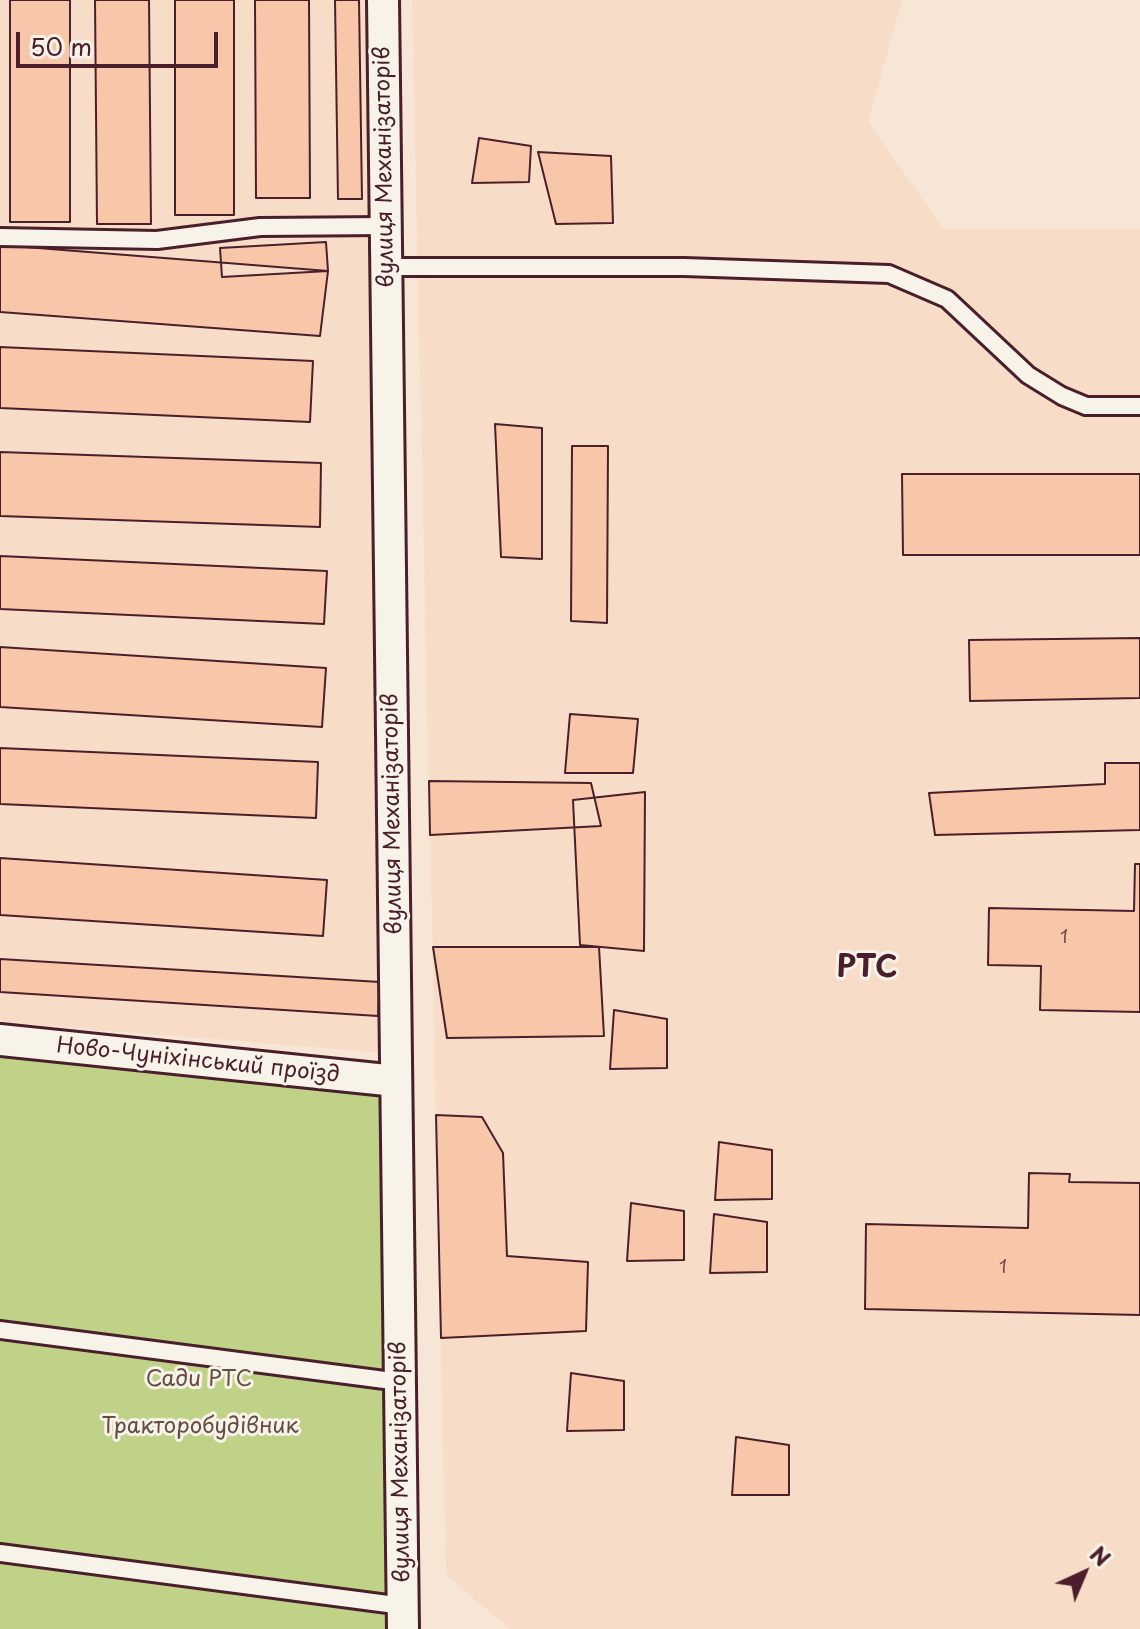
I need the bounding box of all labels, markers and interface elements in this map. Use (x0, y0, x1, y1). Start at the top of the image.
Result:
scale bar (20, 16, 222, 66)
text: 50 m (30, 28, 92, 64)
street label: вулиця Механізаторів (370, 46, 400, 288)
street label: вулиця Механізаторів (378, 693, 408, 935)
house number: 1 (1060, 927, 1068, 949)
district label: РТС (837, 951, 897, 987)
street label: Ново-Чуніхінський проїзд (55, 1033, 341, 1089)
house number: 1 (999, 1257, 1007, 1279)
street label: вулиця Механізаторів (386, 1341, 416, 1583)
park label: Сади РТС (146, 1367, 252, 1393)
park label: Тракторобудівник (101, 1414, 299, 1440)
north arrow (1044, 1533, 1124, 1613)
text: N (1083, 1537, 1119, 1573)

